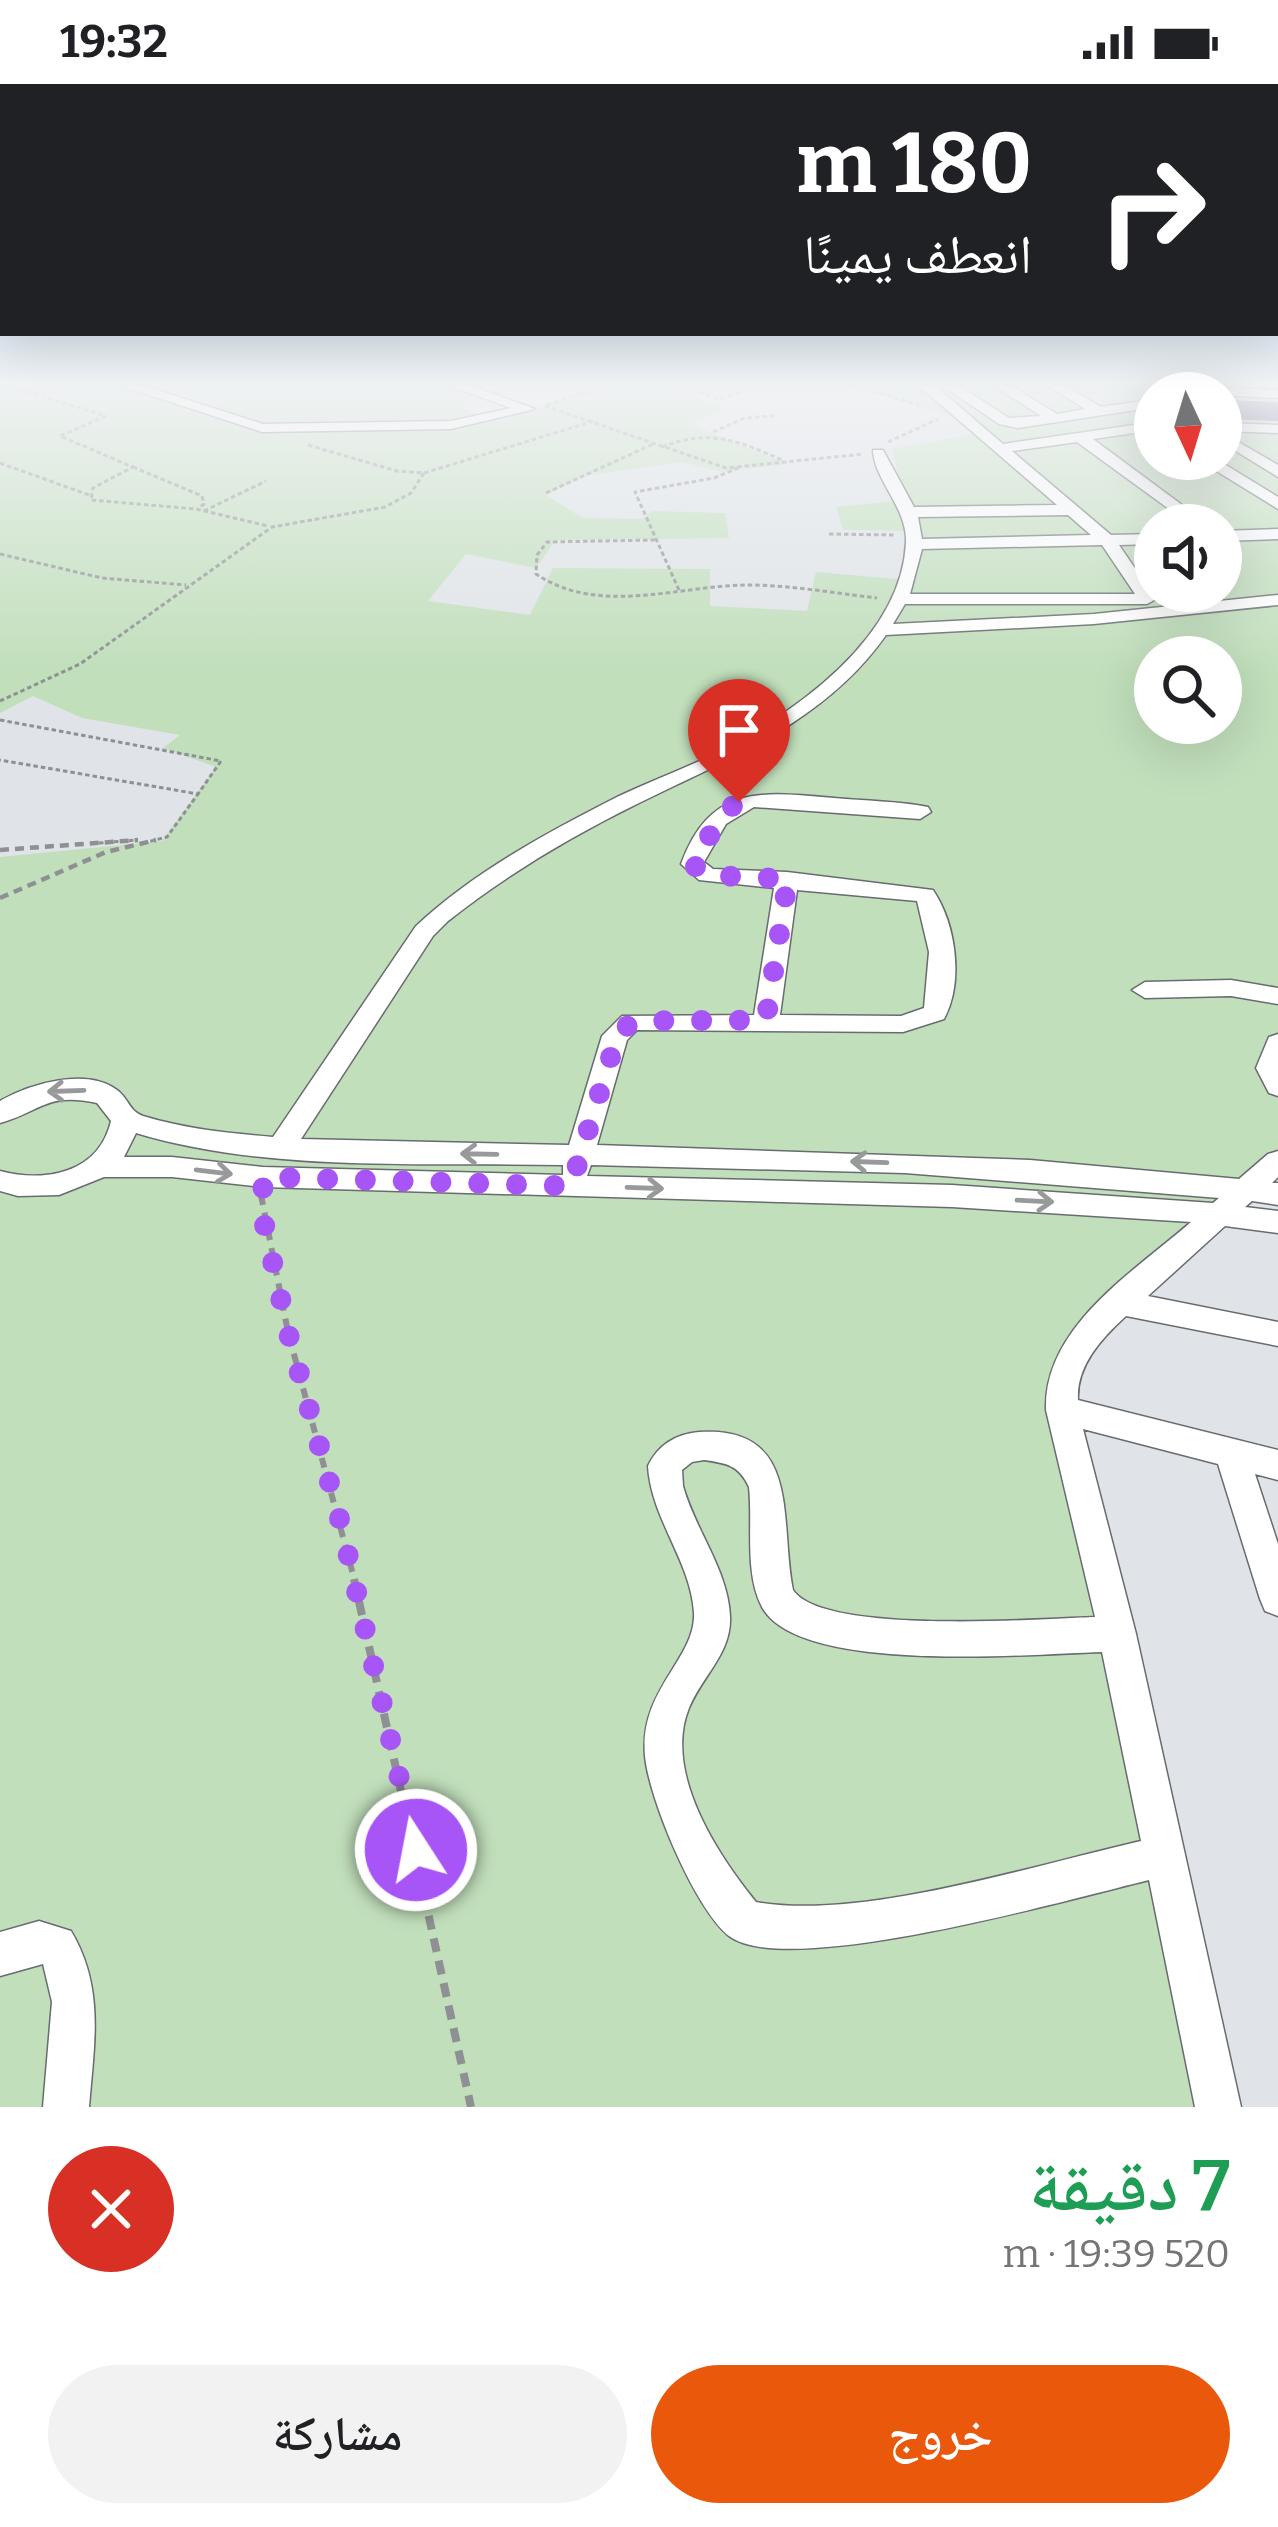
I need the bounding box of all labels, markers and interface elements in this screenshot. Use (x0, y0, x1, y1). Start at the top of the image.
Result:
text: 19:32 (60, 15, 168, 69)
text: 180 m (797, 113, 1032, 214)
icon: right (1074, 132, 1230, 288)
text: انعطف يمينًا (803, 223, 1032, 287)
north arrow (1134, 372, 1242, 480)
map controls (1134, 372, 1242, 744)
button: sound (1134, 504, 1242, 612)
button: search (1134, 636, 1242, 744)
pin (688, 679, 790, 802)
icon: arrive (706, 697, 772, 763)
one-way arrow (48, 1080, 87, 1103)
one-way arrow (460, 1143, 499, 1166)
one-way arrow (850, 1150, 889, 1173)
one-way arrow (194, 1162, 233, 1184)
one-way arrow (625, 1176, 664, 1199)
one-way arrow (1015, 1190, 1054, 1213)
position arrow (353, 1787, 479, 1913)
text: 7 دقيقة (1029, 2143, 1230, 2229)
button: close (48, 2146, 174, 2272)
text: 520 m · 19:39 (1003, 2231, 1230, 2277)
button: مشاركة (48, 2365, 627, 2503)
button: خروج (651, 2365, 1230, 2503)

